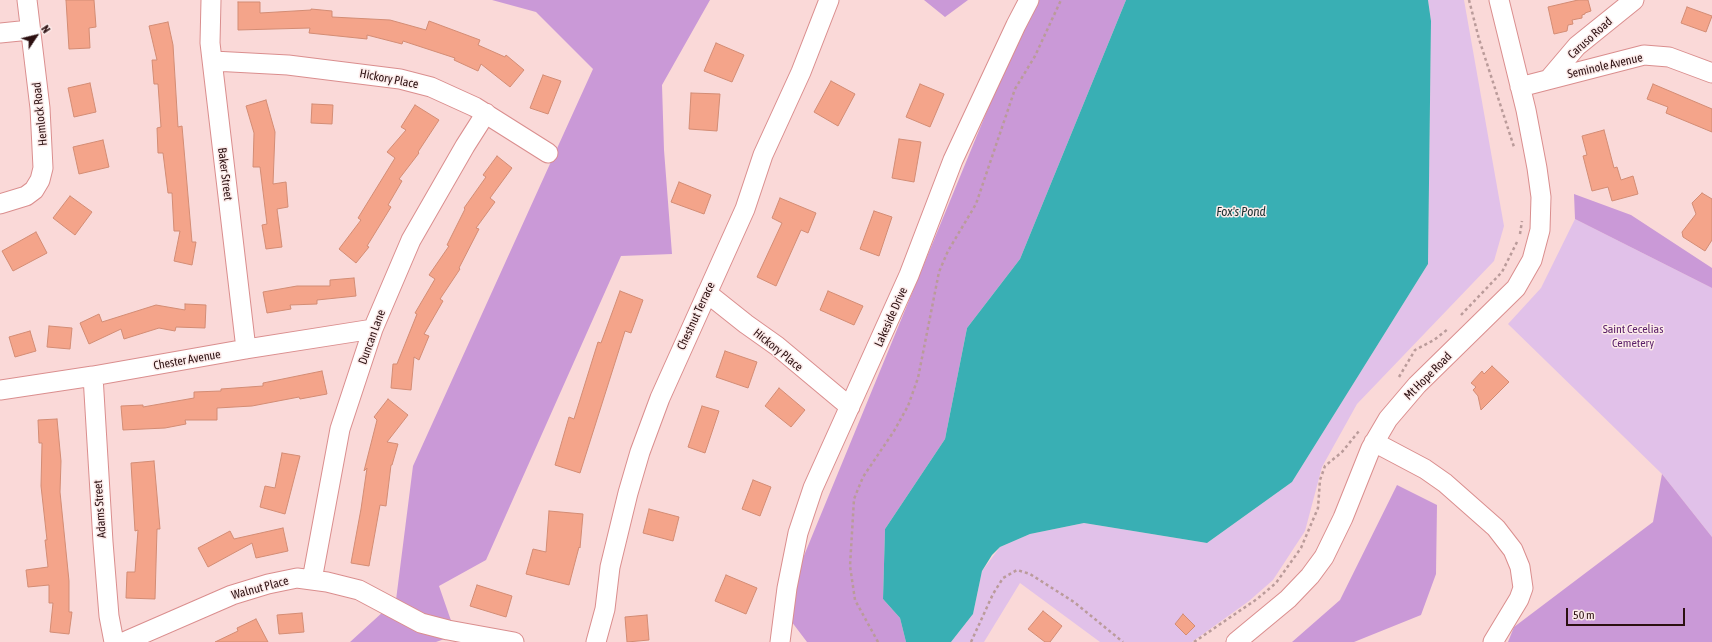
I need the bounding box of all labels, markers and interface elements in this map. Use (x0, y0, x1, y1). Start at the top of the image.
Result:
street label: Caruso Road (1565, 14, 1615, 62)
north arrow (16, 16, 56, 56)
text: N (39, 23, 53, 35)
street label: Seminole Avenue (1566, 50, 1644, 82)
street label: Hickory Place (358, 66, 420, 92)
street label: Hemlock Road (29, 81, 51, 147)
street label: Baker Street (215, 147, 235, 201)
water label: Fox's Pond (1216, 204, 1266, 220)
street label: Chestnut Terrace (674, 280, 718, 352)
street label: Lakeside Drive (871, 285, 911, 349)
street label: Duncan Lane (355, 308, 389, 366)
park label: Saint Cecelias Cemetery (1603, 322, 1663, 350)
street label: Hickory Place (750, 326, 806, 374)
street label: Chester Avenue (152, 347, 222, 373)
street label: Mt Hope Road (1401, 349, 1455, 403)
street label: Adams Street (91, 480, 109, 538)
street label: Walnut Place (230, 573, 290, 603)
scale bar (1568, 600, 1687, 626)
text: 50 m (1573, 608, 1595, 622)

